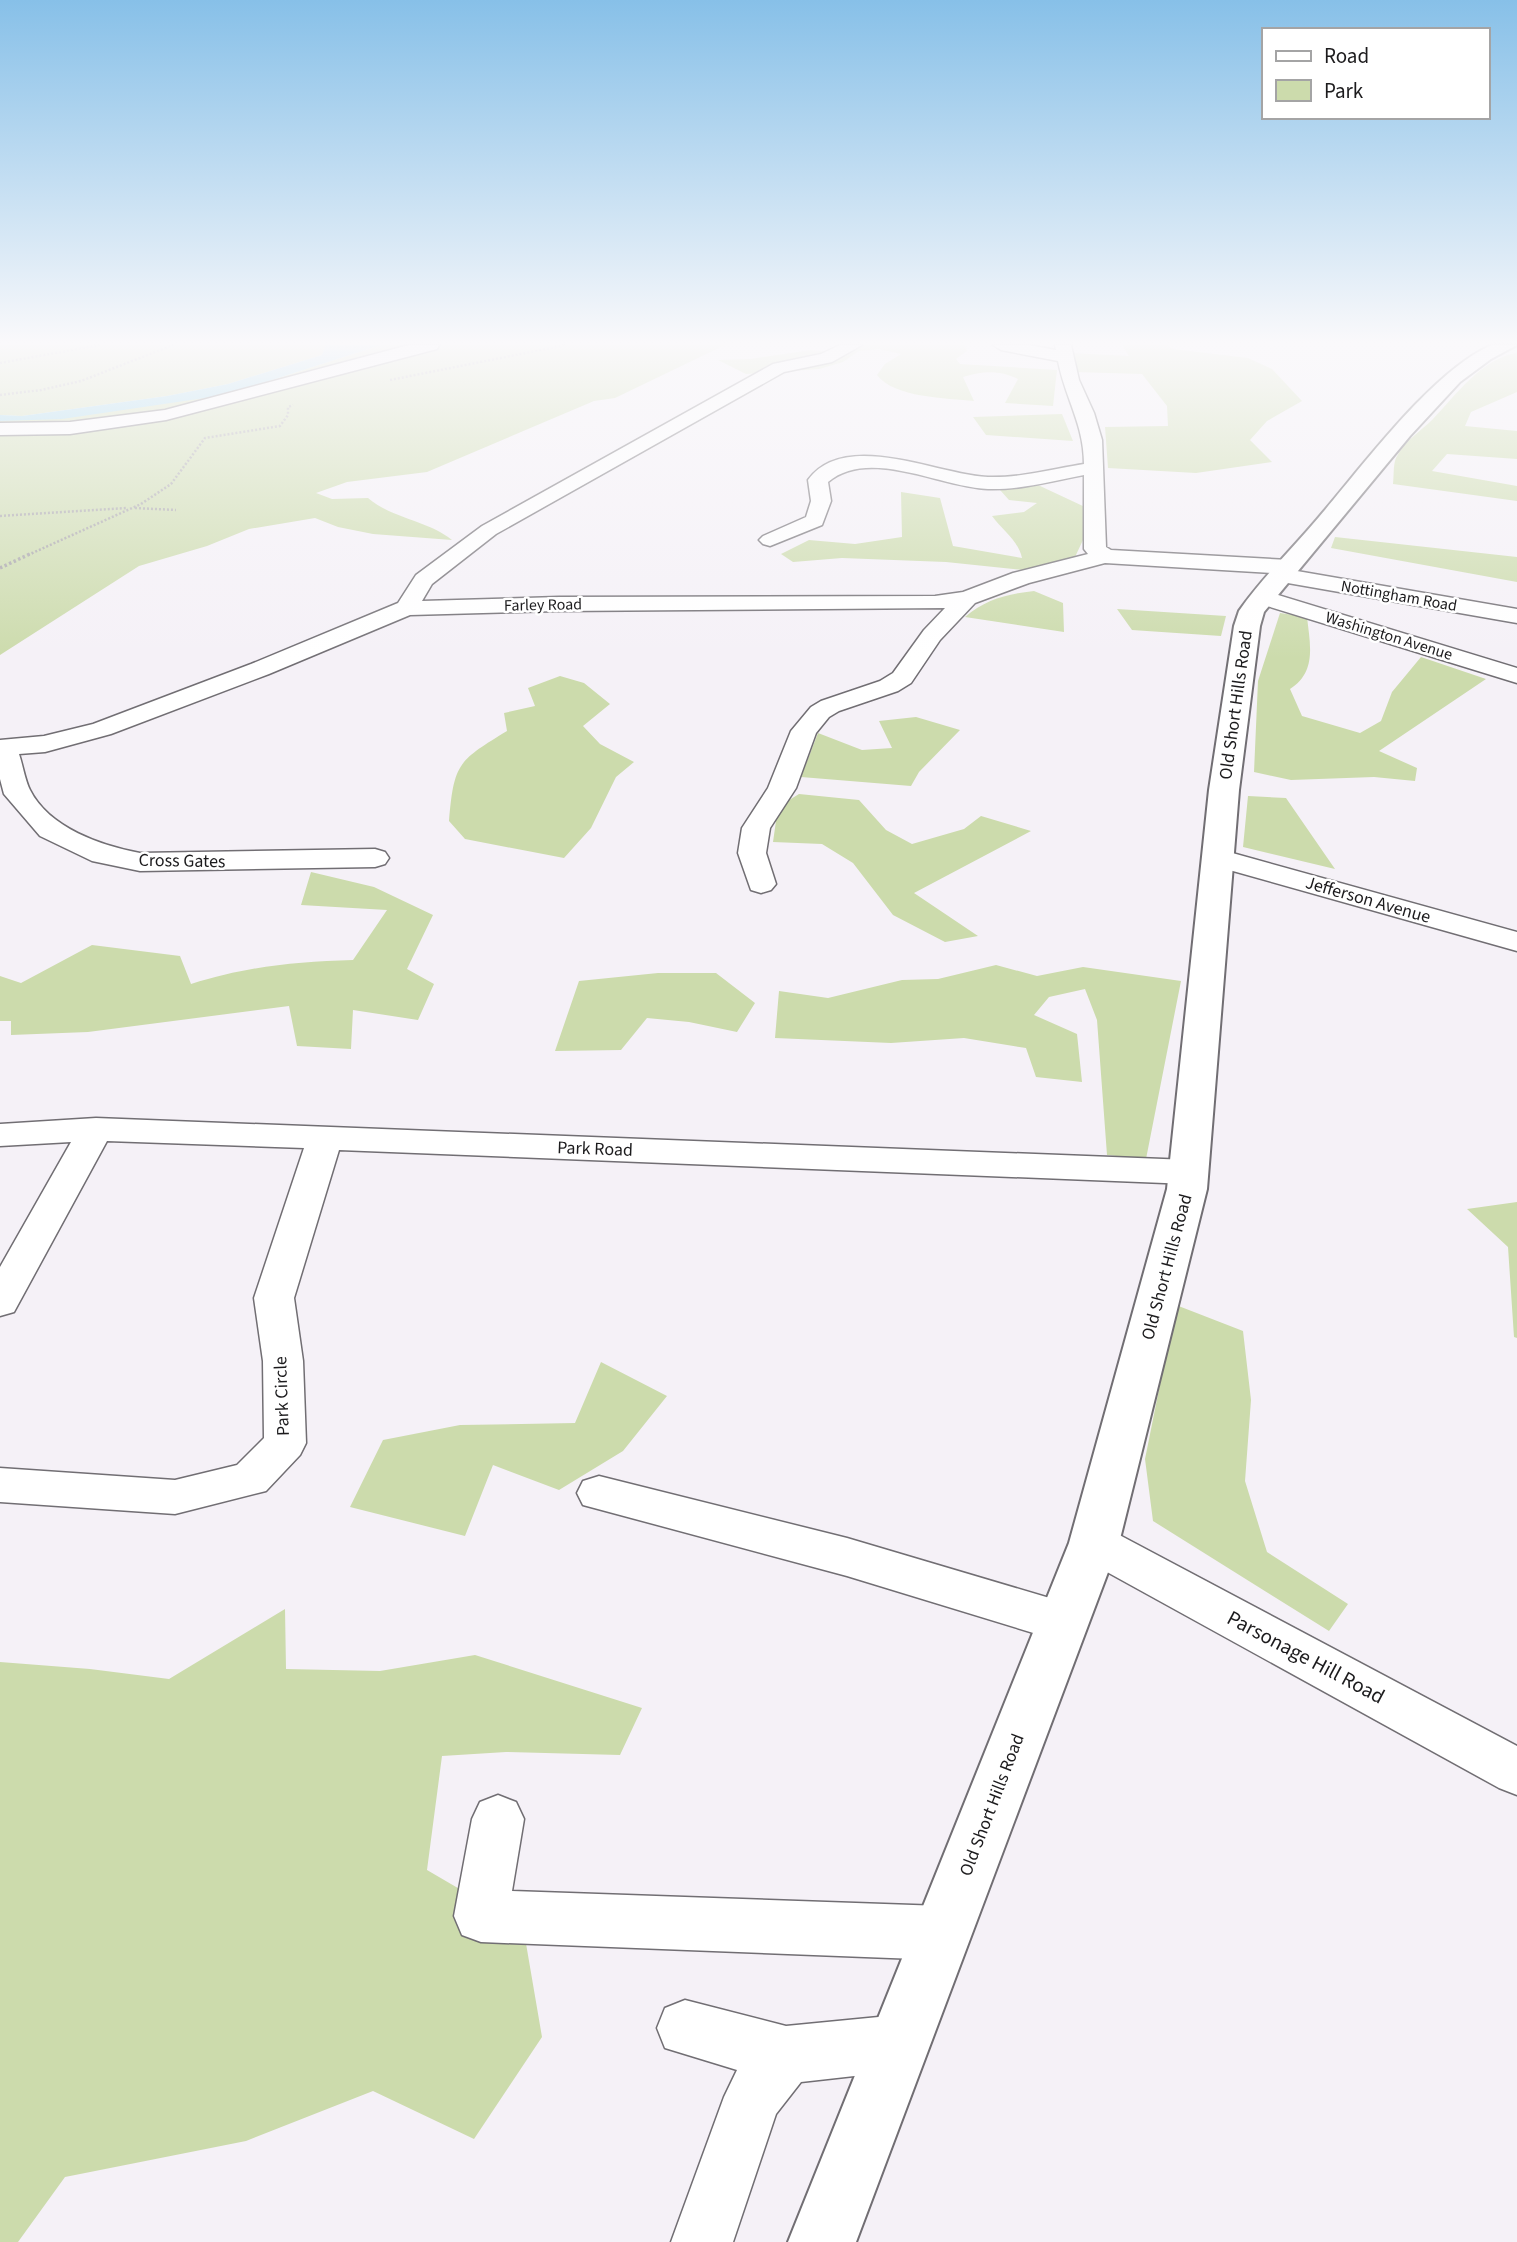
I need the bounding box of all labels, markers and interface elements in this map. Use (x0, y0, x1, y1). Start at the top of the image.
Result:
legend (1262, 28, 1489, 119)
text: Road (1324, 41, 1369, 71)
text: Park (1324, 76, 1364, 106)
street label: Nottingham Road (1339, 575, 1459, 617)
street label: Farley Road (504, 593, 582, 617)
street label: Washington Avenue (1323, 606, 1455, 666)
street label: Old Short Hills Road (1213, 629, 1259, 781)
street label: Cross Gates (138, 848, 226, 874)
street label: Jefferson Avenue (1303, 870, 1434, 930)
street label: Park Road (557, 1135, 633, 1163)
street label: Old Short Hills Road (1135, 1191, 1199, 1343)
street label: Park Circle (268, 1356, 296, 1436)
street label: Parsonage Hill Road (1222, 1603, 1390, 1711)
street label: Old Short Hills Road (953, 1730, 1031, 1880)

